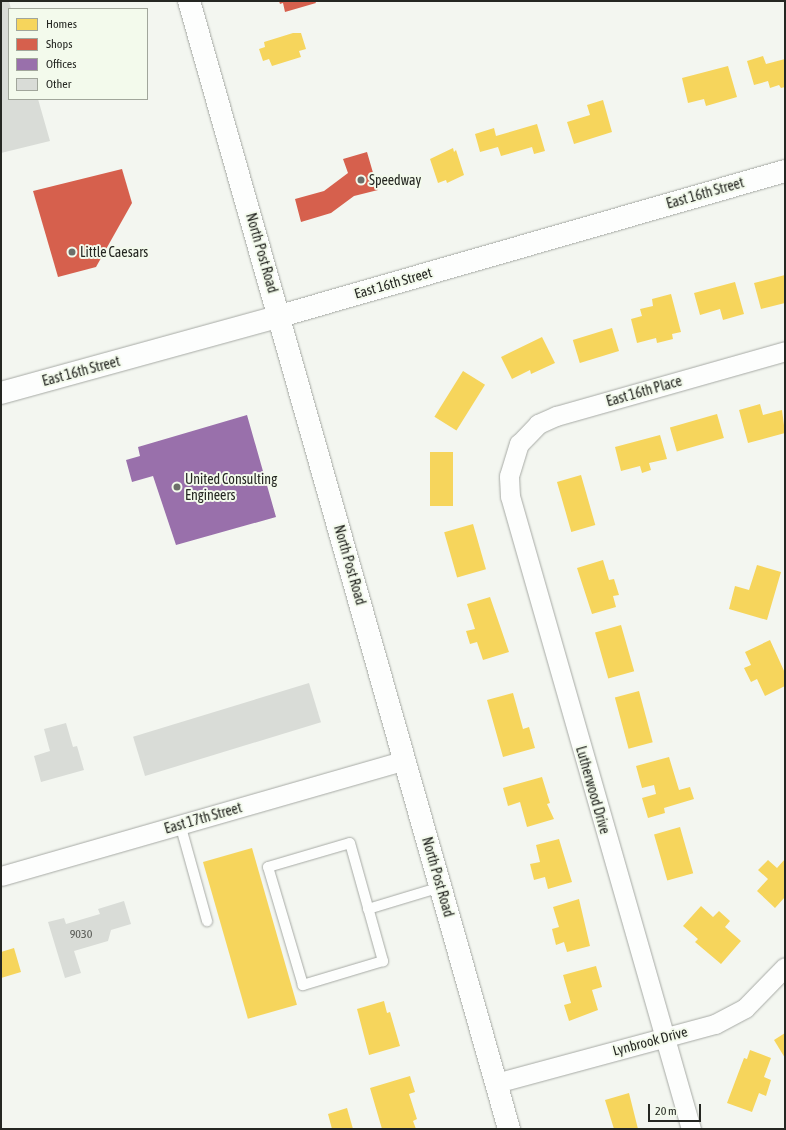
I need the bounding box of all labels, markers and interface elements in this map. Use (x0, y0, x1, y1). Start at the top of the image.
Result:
legend (8, 8, 148, 100)
text: Homes (46, 17, 77, 31)
text: Shops (46, 37, 72, 51)
text: Offices (46, 57, 76, 71)
text: Other (46, 77, 71, 91)
place label: Speedway (369, 172, 421, 188)
street label: East 16th Street (664, 174, 746, 212)
marker: Speedway (356, 175, 366, 185)
street label: North Post Road (243, 211, 281, 295)
place label: Little Caesars (80, 244, 148, 260)
marker: Little Caesars (67, 247, 77, 257)
street label: East 16th Street (352, 264, 434, 302)
street label: East 16th Street (40, 353, 122, 389)
street label: East 16th Place (604, 372, 684, 410)
place label: United Consulting Engineers (185, 471, 277, 504)
marker: United Consulting Engineers (172, 482, 182, 492)
street label: North Post Road (331, 523, 369, 607)
street label: Lutherwood Drive (572, 744, 614, 836)
street label: East 17th Street (162, 799, 244, 837)
street label: North Post Road (419, 835, 457, 919)
house number: 9030 (70, 928, 92, 942)
street label: Lynbrook Drive (611, 1023, 689, 1059)
scale bar (650, 1096, 703, 1122)
text: 20 m (655, 1104, 677, 1118)

